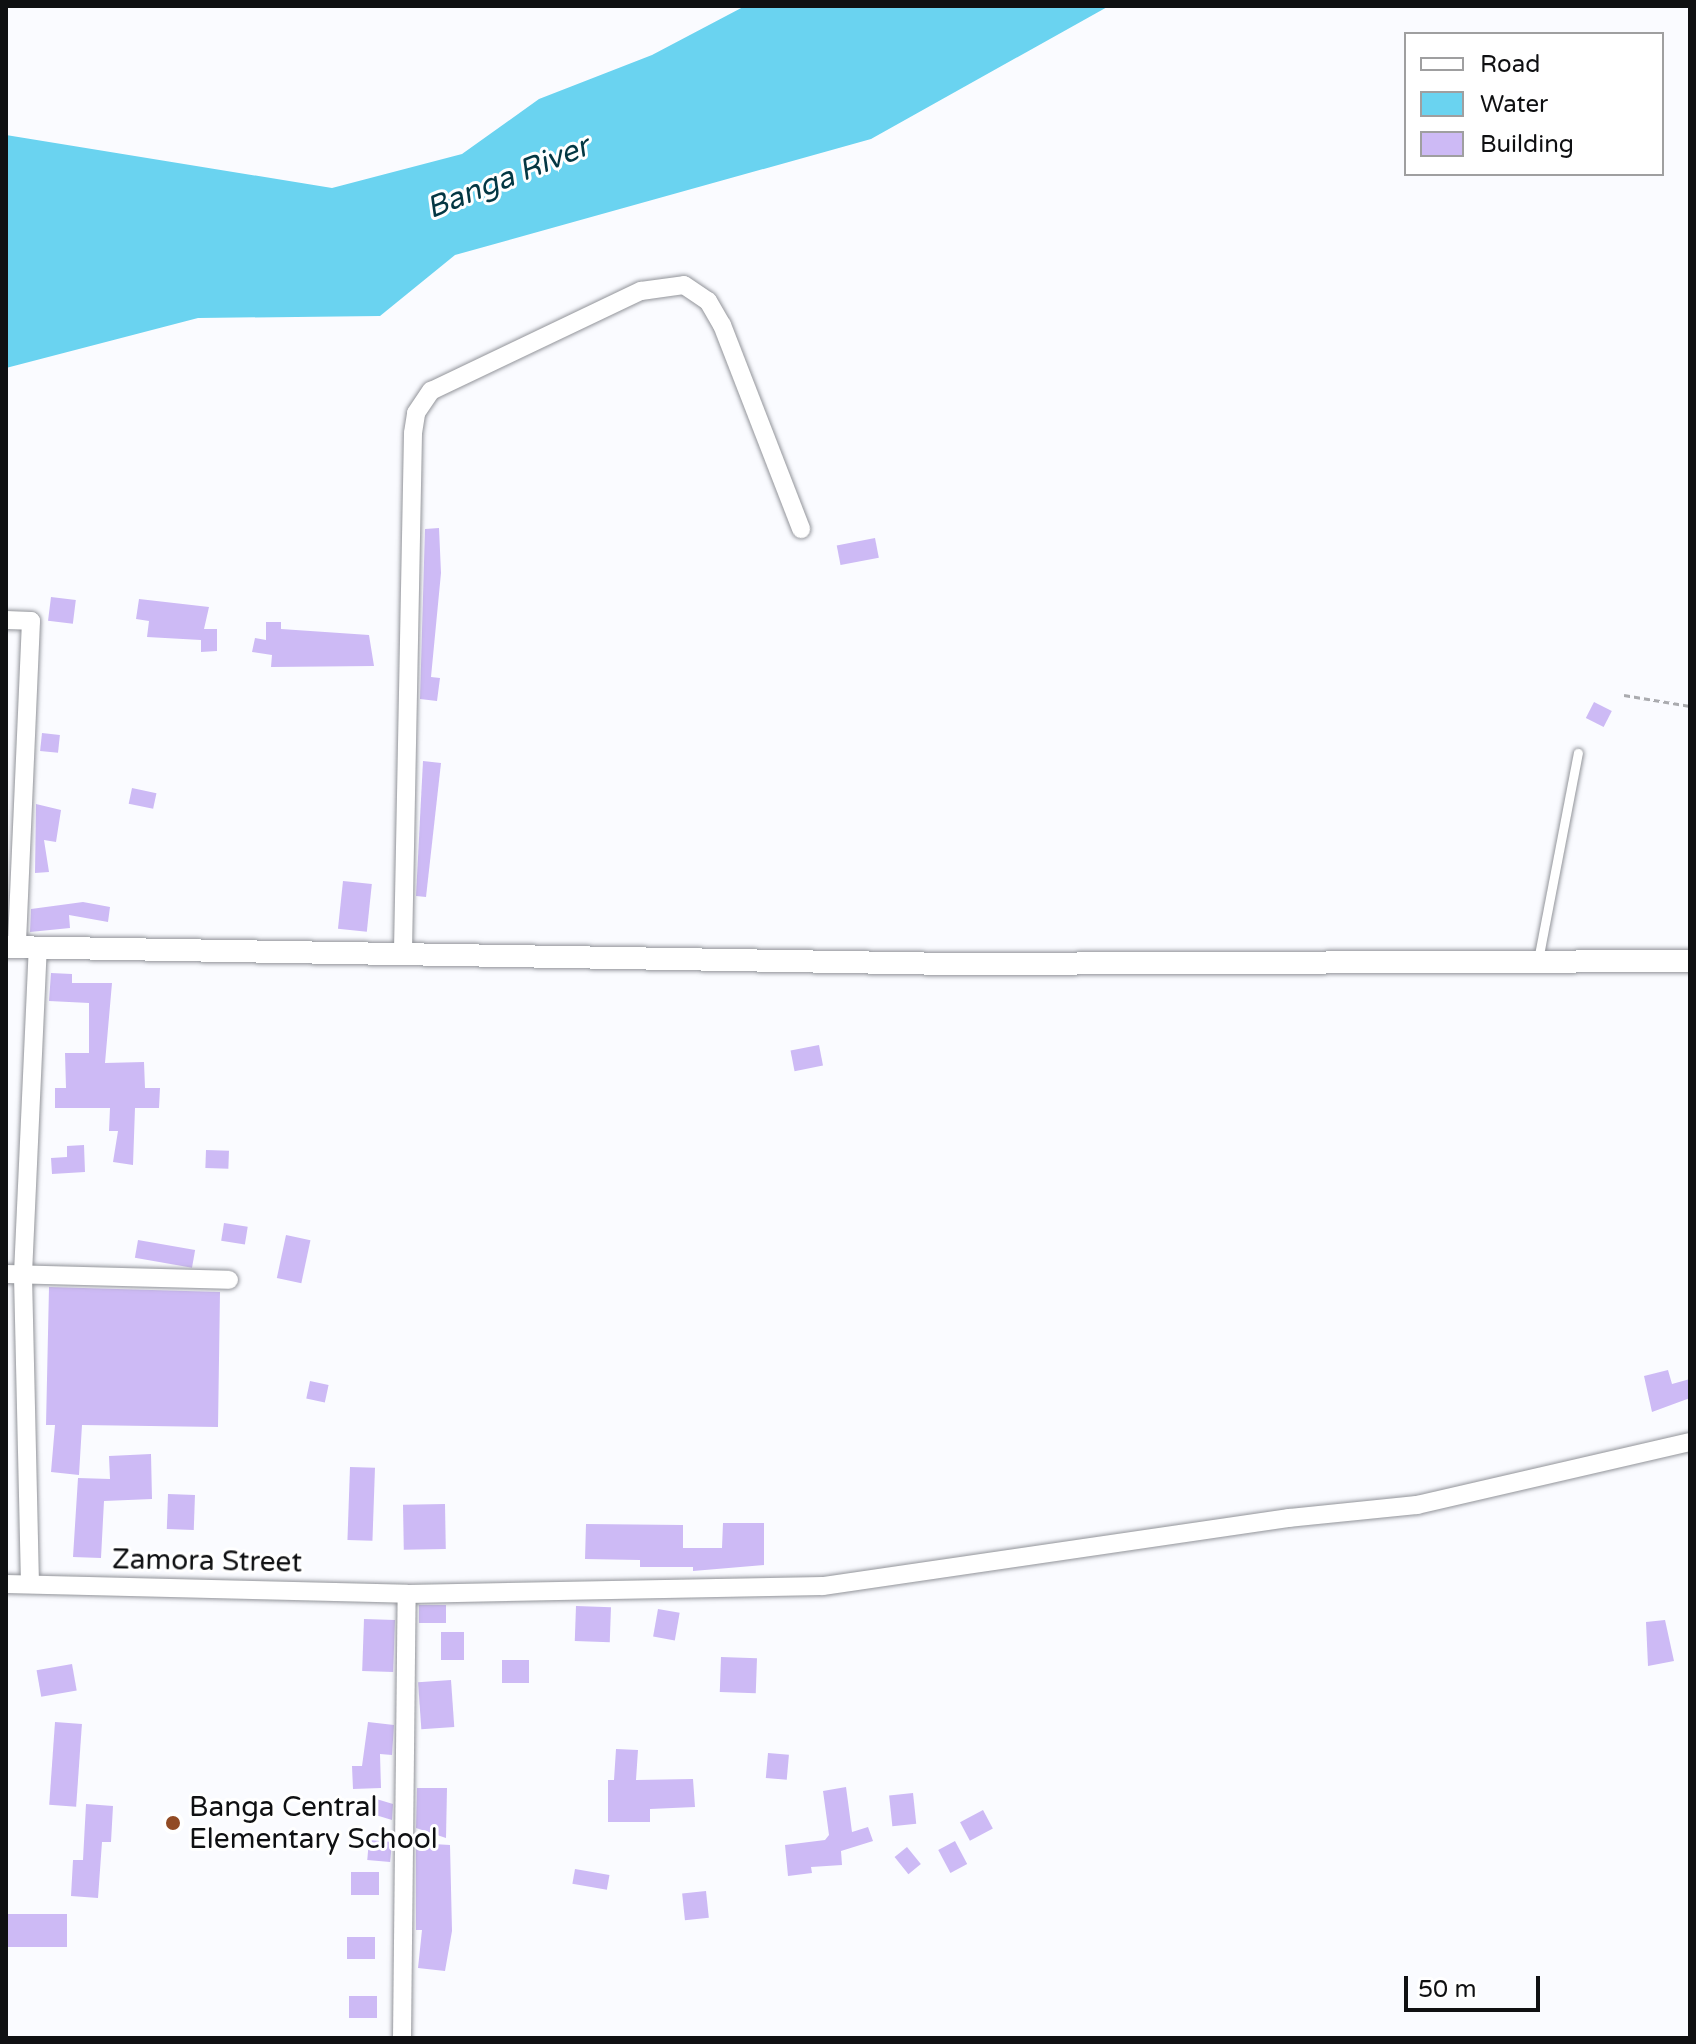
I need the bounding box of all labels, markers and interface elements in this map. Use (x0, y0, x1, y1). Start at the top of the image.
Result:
legend (1404, 32, 1664, 176)
text: Road (1480, 50, 1540, 79)
text: Water (1480, 90, 1548, 119)
water label: Banga River (421, 129, 595, 227)
text: Building (1480, 130, 1574, 159)
street label: Zamora Street (112, 1543, 302, 1579)
place label: Banga Central Elementary School (189, 1790, 438, 1856)
marker: Banga Central Elementary School (164, 1814, 182, 1832)
scale bar (1408, 1960, 1544, 2010)
text: 50 m (1418, 1975, 1476, 2004)

